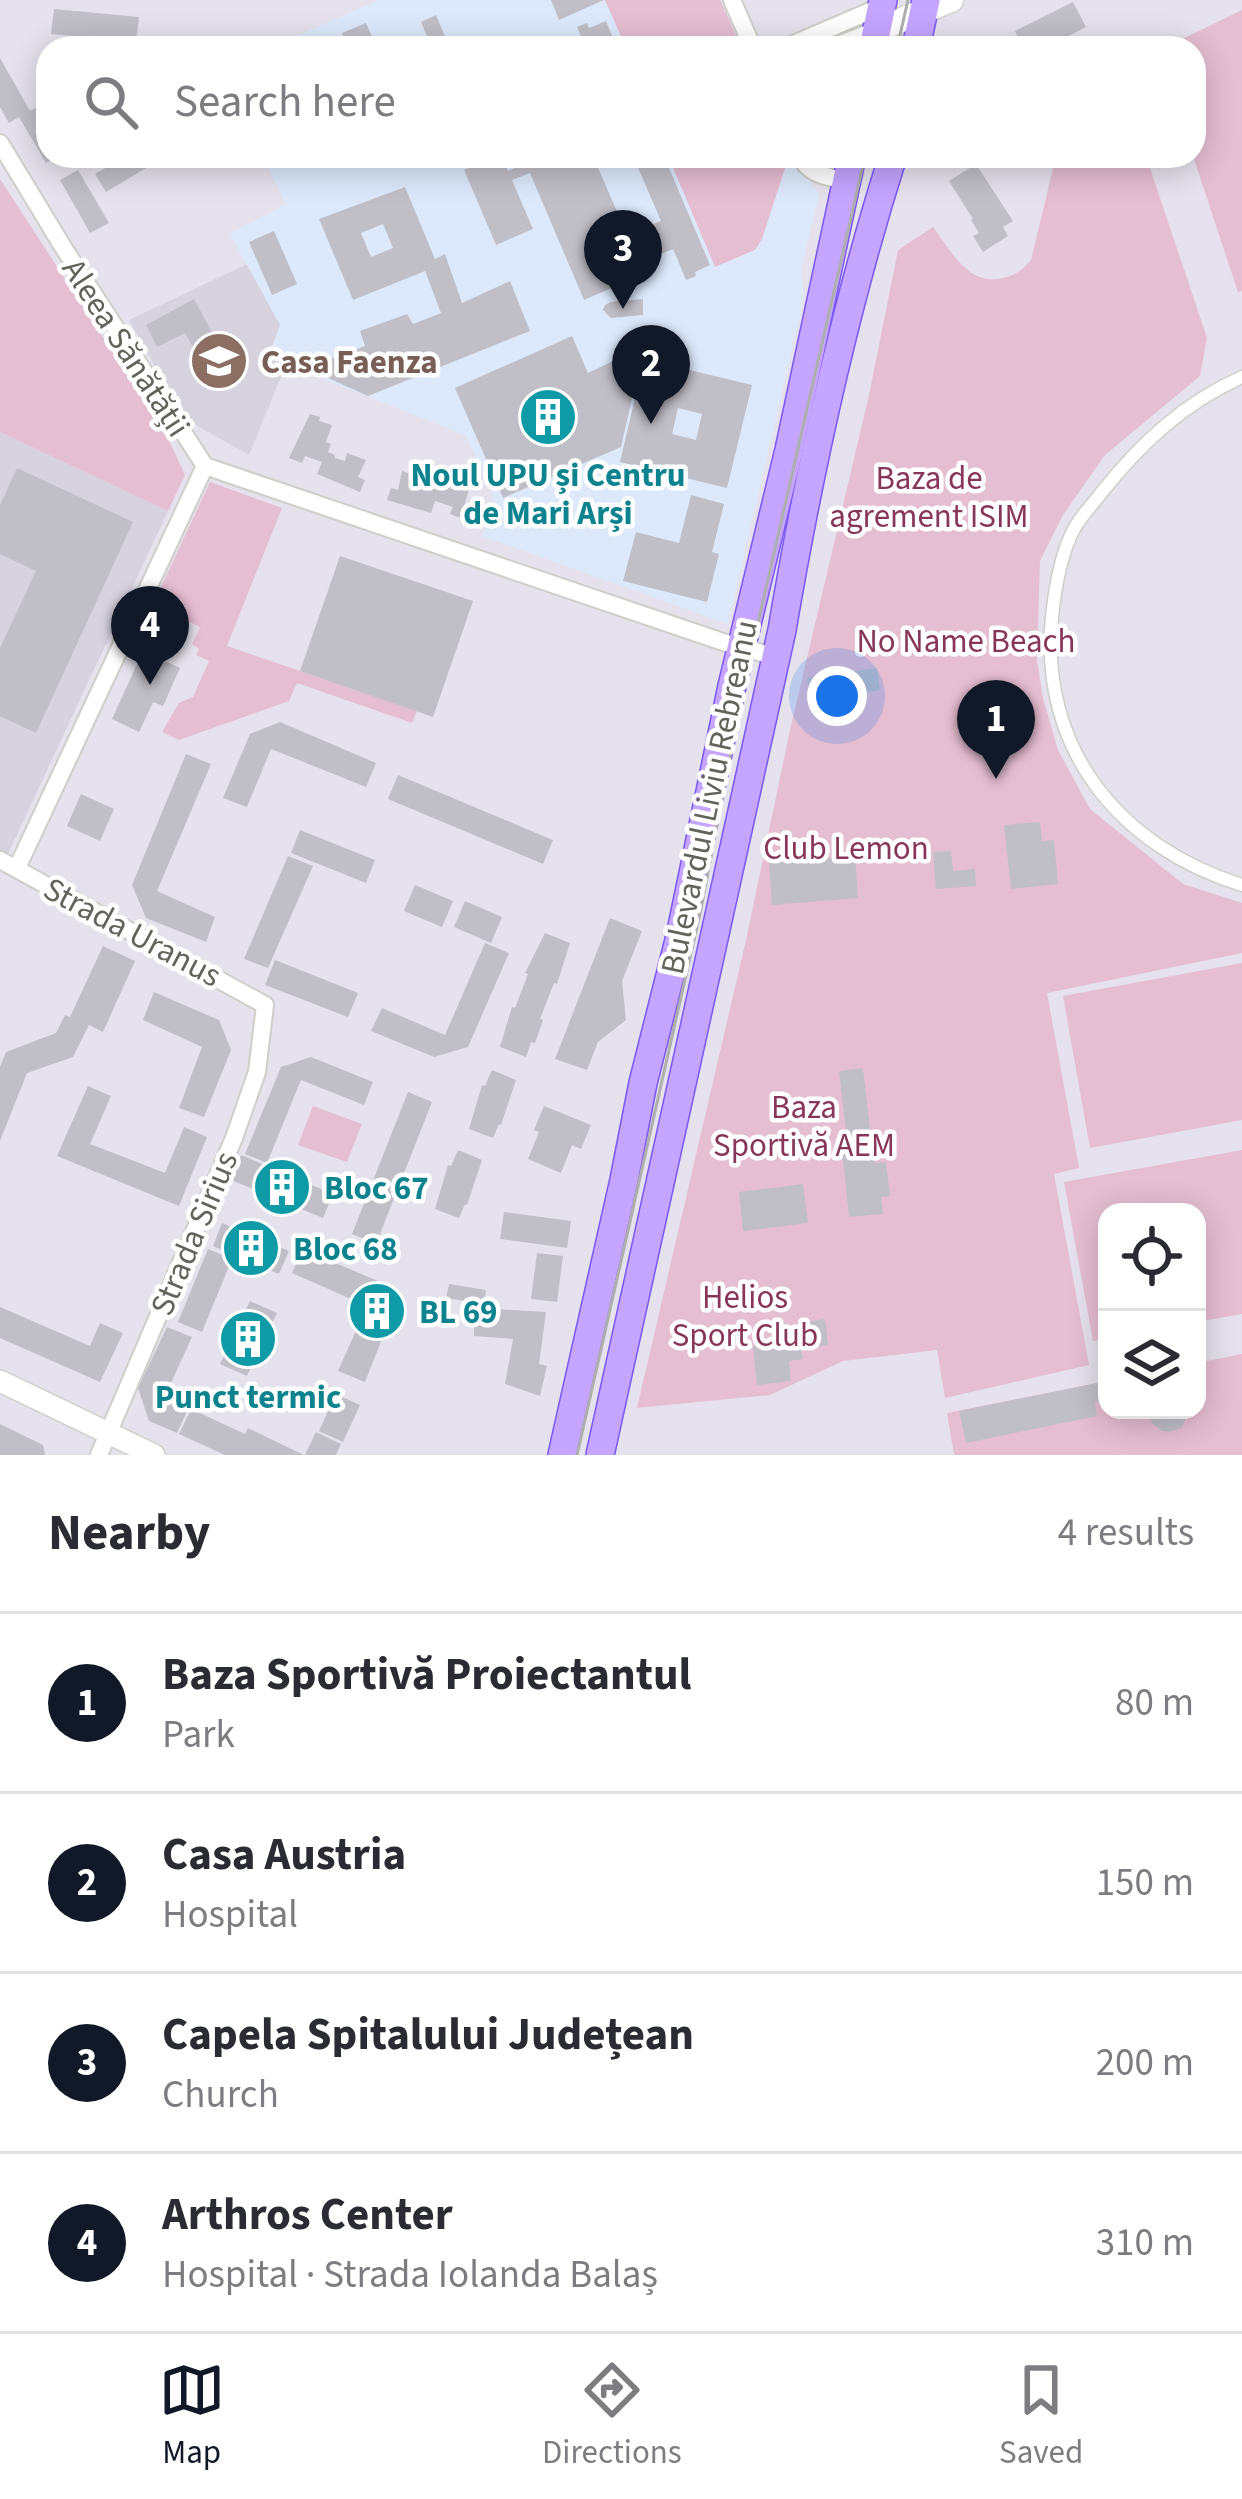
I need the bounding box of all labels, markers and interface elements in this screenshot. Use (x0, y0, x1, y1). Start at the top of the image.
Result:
search box (36, 36, 1206, 168)
icon: search (78, 69, 144, 135)
text: Search here (174, 70, 396, 134)
pin: 3 (584, 210, 662, 309)
street label: Aleea Sănătății (50, 249, 201, 446)
pin: 2 (612, 325, 690, 424)
school or university icon: Casa Faenza (188, 330, 250, 392)
place label: Casa Faenza (261, 339, 438, 386)
building icon: Noul UPU și Centru de Mari Arși (517, 386, 579, 448)
place label: Noul UPU și Centru de Mari Arși (410, 452, 686, 537)
park label: Baza de agrement ISIM (829, 455, 1029, 540)
pin: 4 (111, 586, 189, 685)
street label: Bulevardul Liviu Rebreanu (649, 616, 770, 979)
park label: No Name Beach (856, 618, 1076, 665)
your location (807, 666, 867, 726)
pin: 1 (957, 680, 1035, 779)
park label: Club Lemon (763, 825, 929, 872)
street label: Strada Uranus (35, 866, 230, 999)
park label: Baza Sportivă AEM (713, 1084, 895, 1169)
street label: Strada Sirius (139, 1144, 250, 1323)
building icon: Bloc 67 (251, 1156, 313, 1218)
place label: Bloc 67 (324, 1165, 429, 1212)
map controls (1098, 1203, 1206, 1419)
button: locate (1098, 1203, 1206, 1311)
building icon: Bloc 68 (220, 1217, 282, 1279)
place label: Bloc 68 (293, 1226, 398, 1273)
park label: Helios Sport Club (672, 1274, 818, 1359)
building icon: BL 69 (346, 1280, 408, 1342)
place label: BL 69 (419, 1289, 498, 1336)
building icon: Punct termic (217, 1308, 279, 1370)
button: layers (1098, 1311, 1206, 1419)
place label: Punct termic (155, 1374, 341, 1421)
text: Nearby (48, 1497, 210, 1569)
text: 4 results (1058, 1505, 1194, 1561)
text: Baza Sportivă Proiectantul (162, 1643, 691, 1707)
text: 1 (77, 1675, 97, 1731)
text: 80 m (1115, 1675, 1194, 1731)
text: Park (162, 1707, 235, 1763)
text: Casa Austria (162, 1823, 406, 1887)
text: 2 (77, 1855, 97, 1911)
text: 150 m (1096, 1855, 1194, 1911)
text: Hospital (162, 1887, 298, 1943)
text: Capela Spitalului Județean (162, 2003, 694, 2067)
text: 3 (77, 2035, 97, 2091)
text: 200 m (1096, 2035, 1194, 2091)
text: Church (162, 2067, 279, 2123)
text: Arthros Center (162, 2183, 453, 2247)
text: 4 (77, 2215, 97, 2271)
text: 310 m (1096, 2215, 1194, 2271)
text: Hospital · Strada Iolanda Balaș (162, 2247, 658, 2303)
tab: Map (159, 2357, 225, 2476)
tab: Directions (542, 2357, 682, 2476)
tab: Saved (999, 2357, 1083, 2476)

